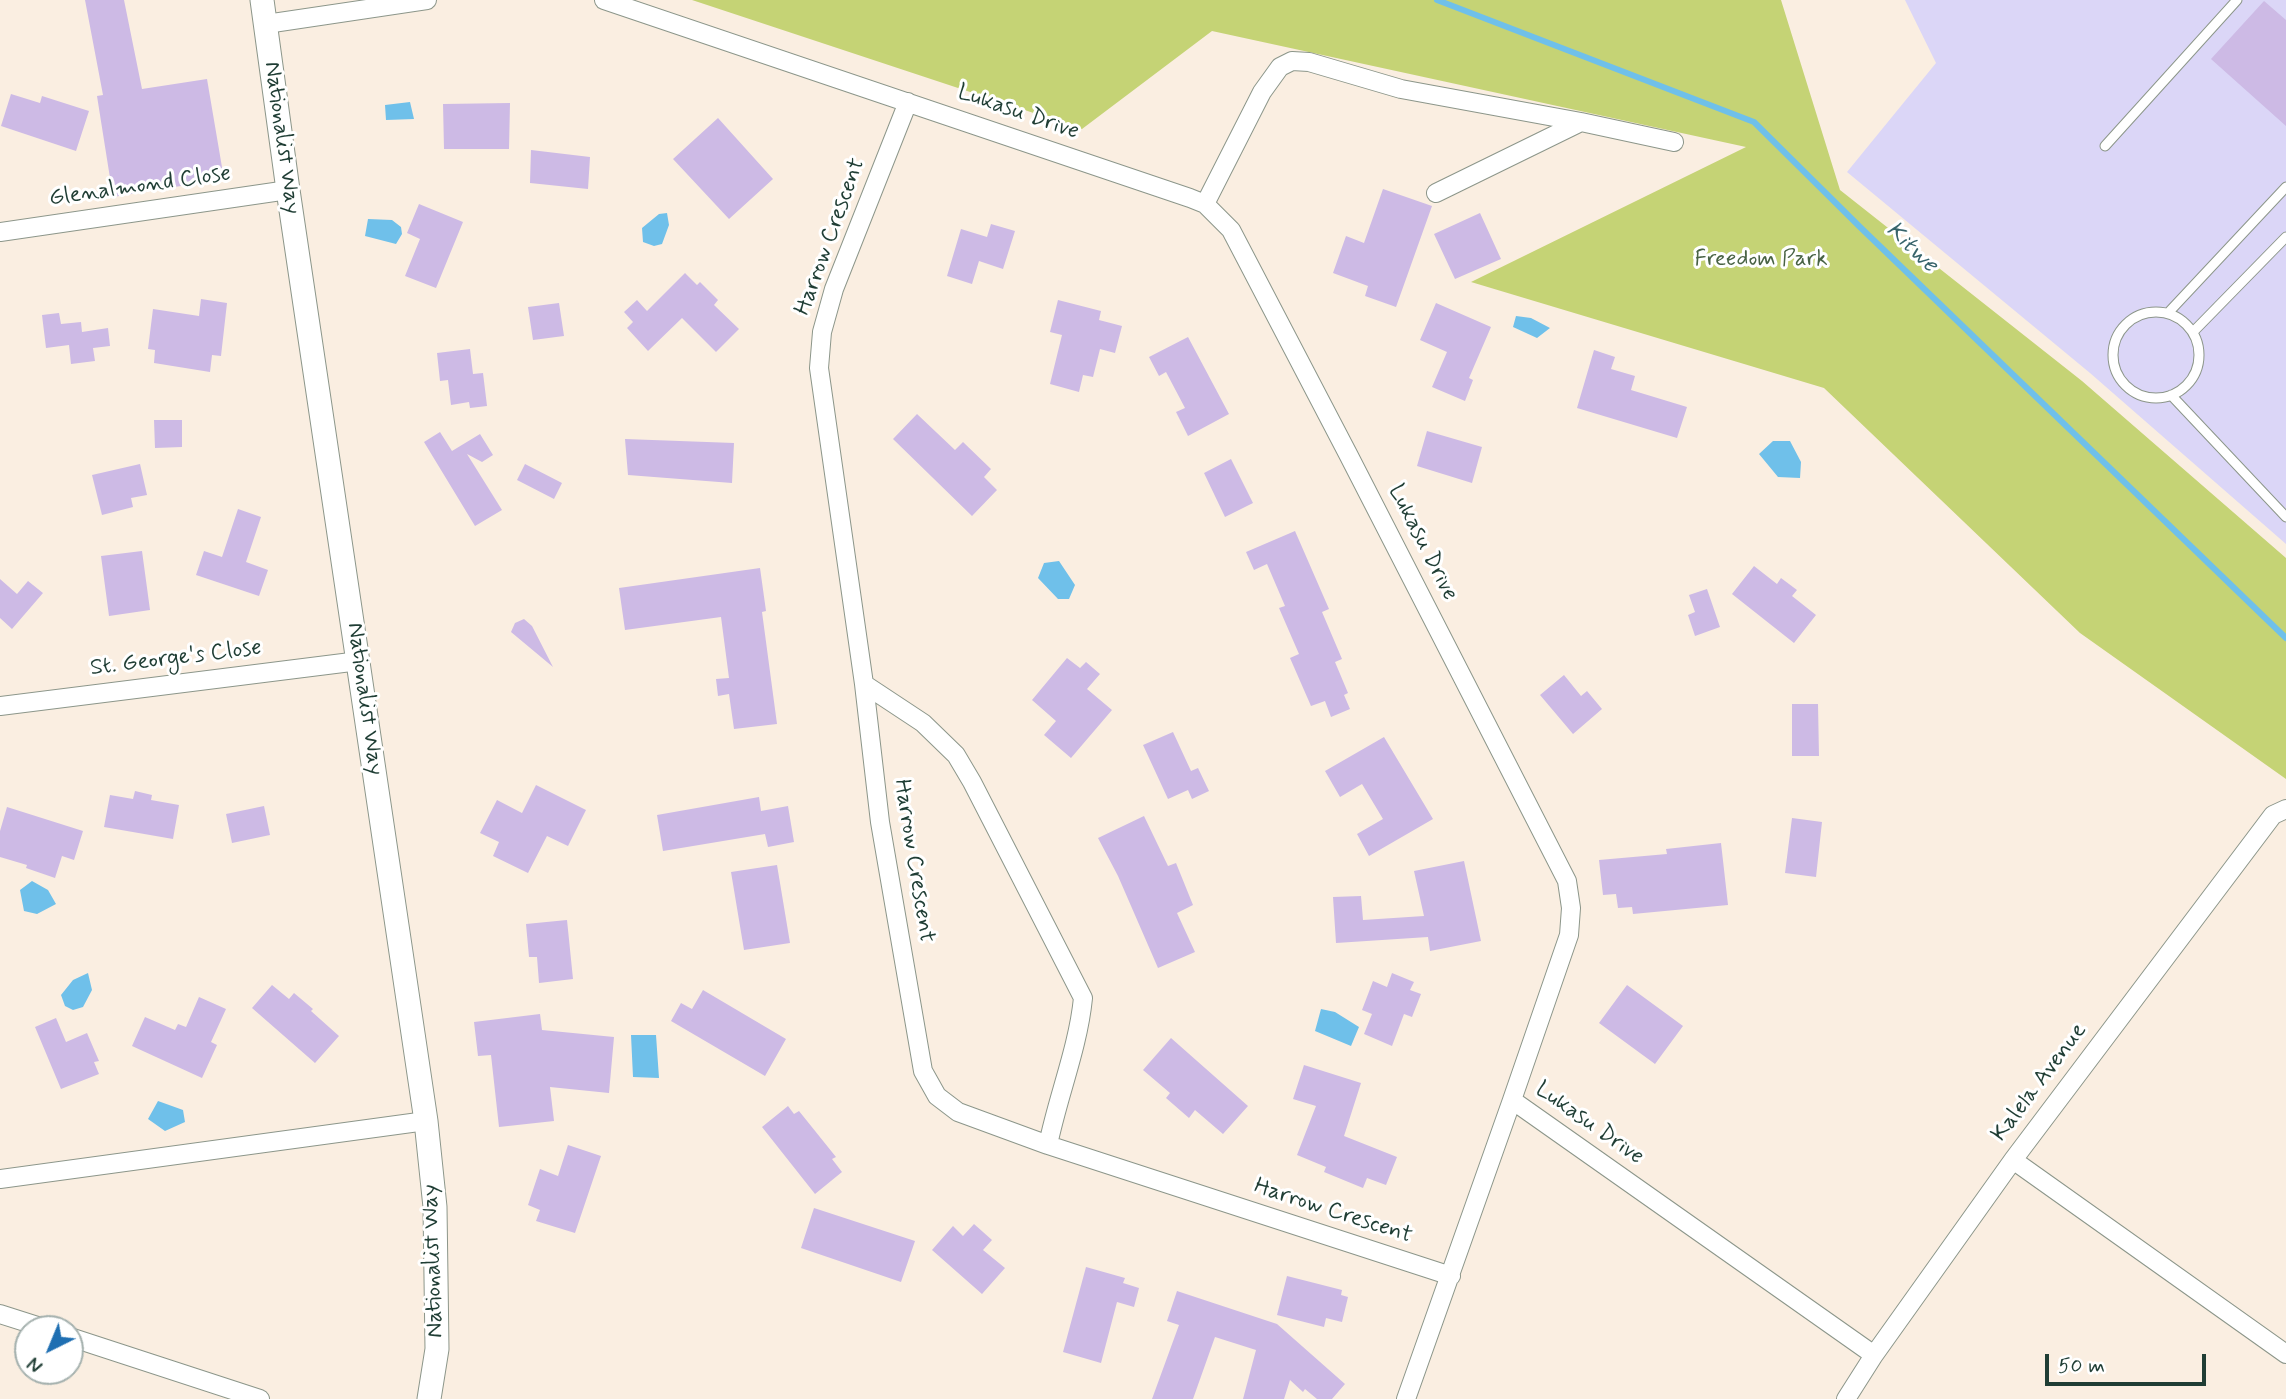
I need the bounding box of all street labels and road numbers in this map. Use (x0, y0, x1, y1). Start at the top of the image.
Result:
street label: Nationalist Way (257, 60, 305, 216)
street label: Lukasu Drive (954, 79, 1082, 147)
street label: Harrow Crescent (790, 155, 872, 319)
street label: Glenalmond Close (47, 161, 233, 213)
street label: Lukasu Drive (1381, 480, 1463, 606)
street label: Nationalist Way (340, 621, 388, 777)
street label: St. George's Close (89, 635, 263, 683)
street label: Harrow Crescent (886, 777, 940, 945)
street label: Kalela Avenue (1986, 1018, 2094, 1148)
street label: Lukasu Drive (1529, 1076, 1649, 1172)
street label: Harrow Crescent (1250, 1173, 1416, 1251)
street label: Nationalist Way (418, 1184, 450, 1338)

